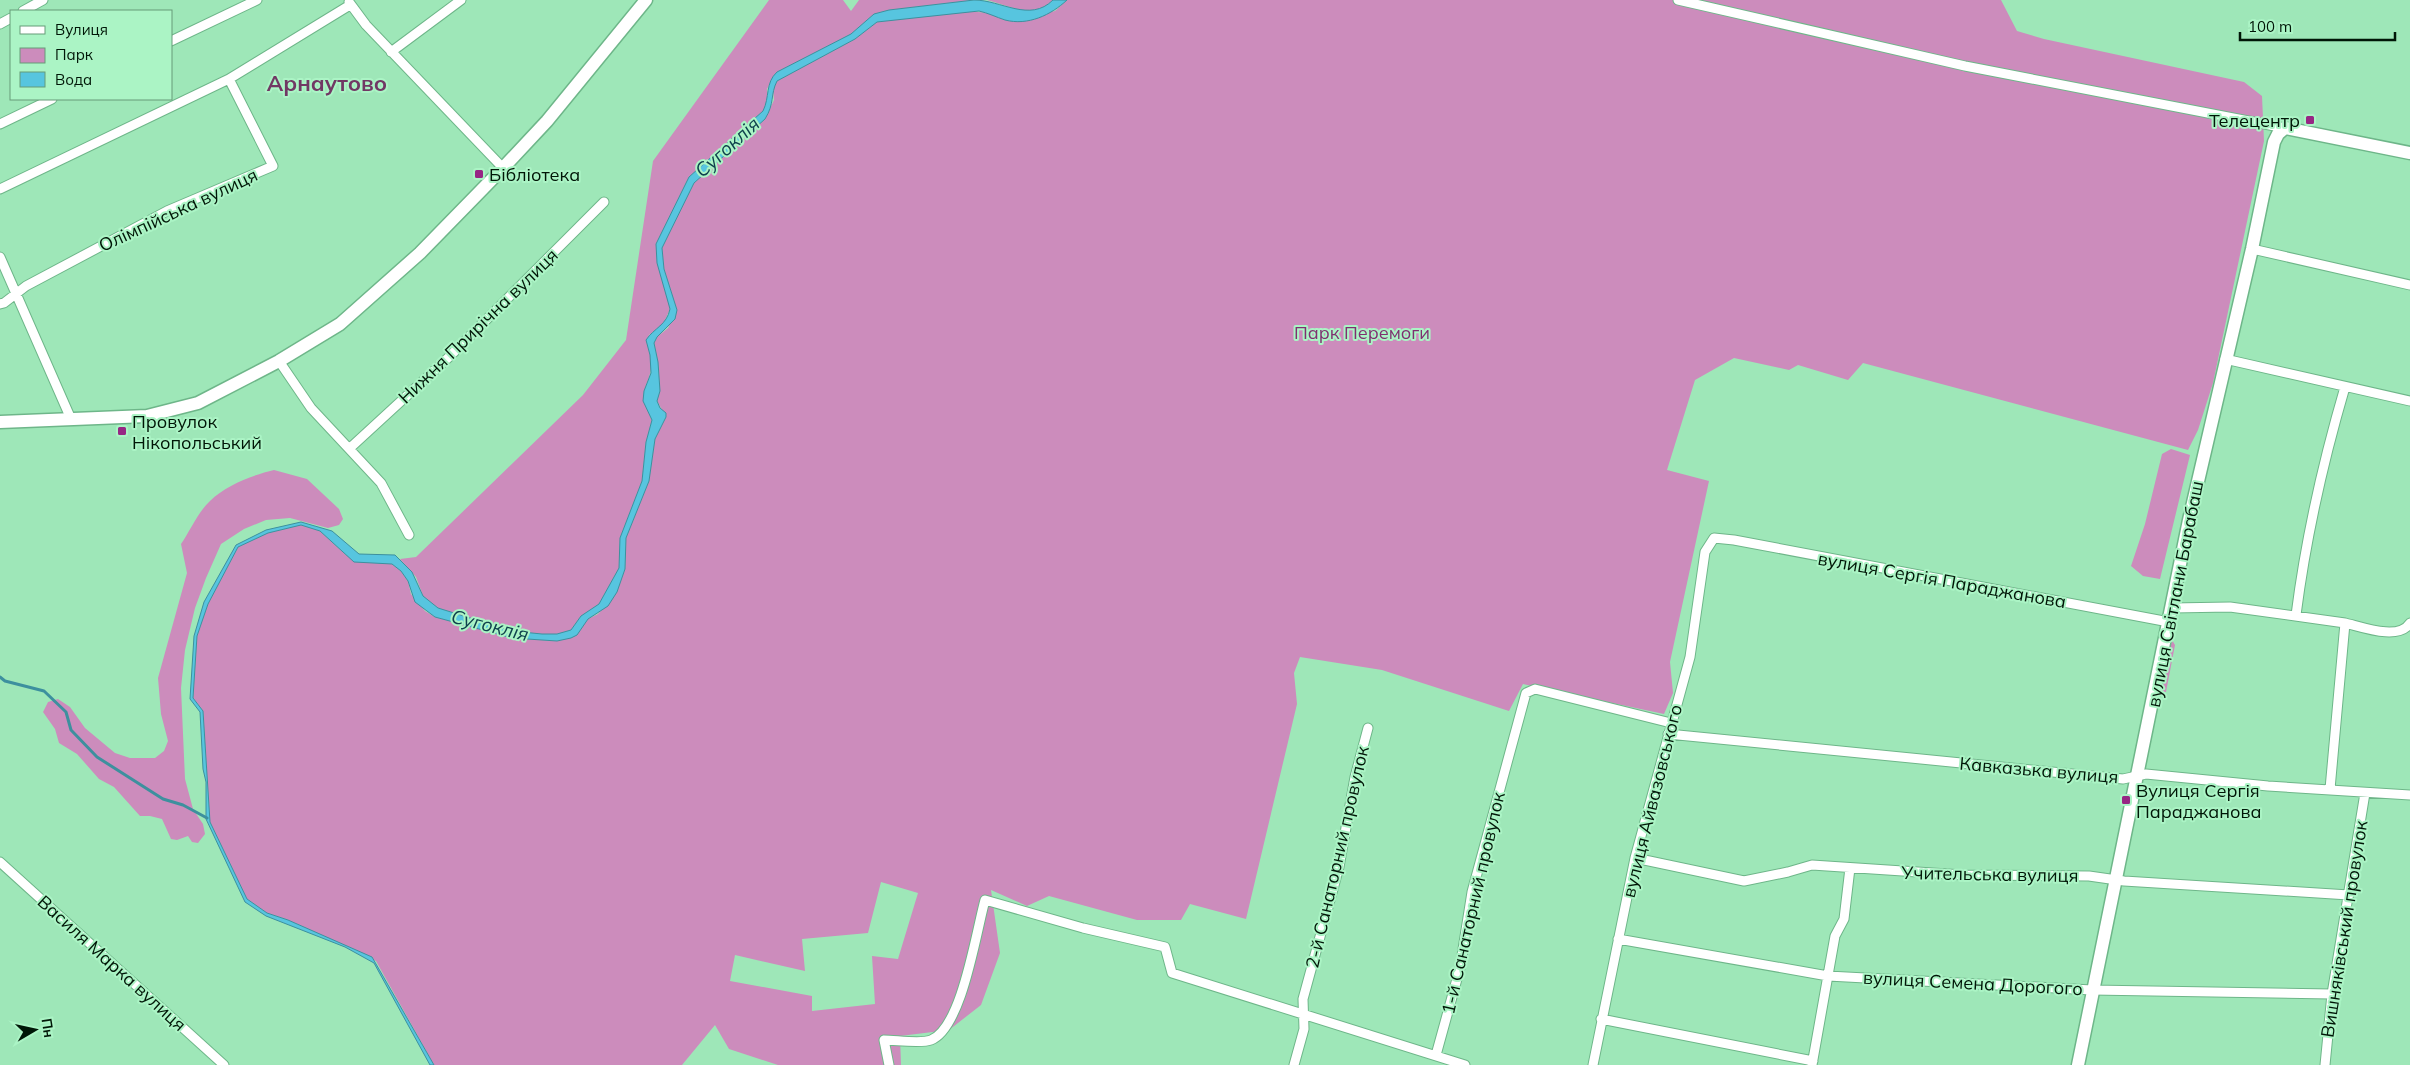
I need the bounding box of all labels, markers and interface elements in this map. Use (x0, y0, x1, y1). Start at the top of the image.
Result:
legend (10, 10, 172, 100)
scale bar (2240, 10, 2395, 42)
text: 100 m (2248, 17, 2292, 36)
text: Вулиця (55, 20, 108, 39)
text: Парк (55, 45, 94, 64)
district label: Арнаутово (267, 69, 387, 97)
text: Вода (55, 70, 92, 89)
place label: Телецентр (2209, 109, 2300, 132)
water label: Сугоклія (690, 112, 764, 182)
marker: Телецентр (2304, 114, 2316, 126)
street label: Олімпійська вулиця (95, 163, 261, 257)
place label: Бібліотека (489, 163, 580, 186)
marker: Бібліотека (473, 168, 485, 180)
street label: Нижня Прирічна вулиця (393, 244, 563, 408)
park label: Парк Перемоги (1294, 321, 1430, 344)
place label: Провулок Нікопольський (132, 410, 262, 454)
marker: Провулок Нікопольський (116, 425, 128, 437)
street label: вулиця Світлани Барабаш (2142, 479, 2208, 709)
street label: вулиця Сергія Параджанова (1816, 547, 2068, 613)
water label: Сугоклія (449, 604, 531, 646)
street label: вулиця Айвазовського (1617, 702, 1687, 900)
street label: 2-й Санаторний провулок (1300, 743, 1374, 970)
street label: Кавказька вулиця (1959, 752, 2119, 788)
place label: Вулиця Сергія Параджанова (2136, 779, 2261, 823)
street label: 1-й Санаторний провулок (1436, 789, 1510, 1016)
marker: Вулиця Сергія Параджанова (2120, 794, 2132, 806)
street label: Вишняківський провулок (2315, 819, 2373, 1039)
street label: Учительська вулиця (1900, 861, 2079, 887)
street label: Василя Марка вулиця (33, 890, 191, 1036)
street label: вулиця Семена Дорогого (1863, 966, 2083, 1000)
north arrow (10, 1005, 60, 1055)
text: Пн (37, 1017, 58, 1039)

